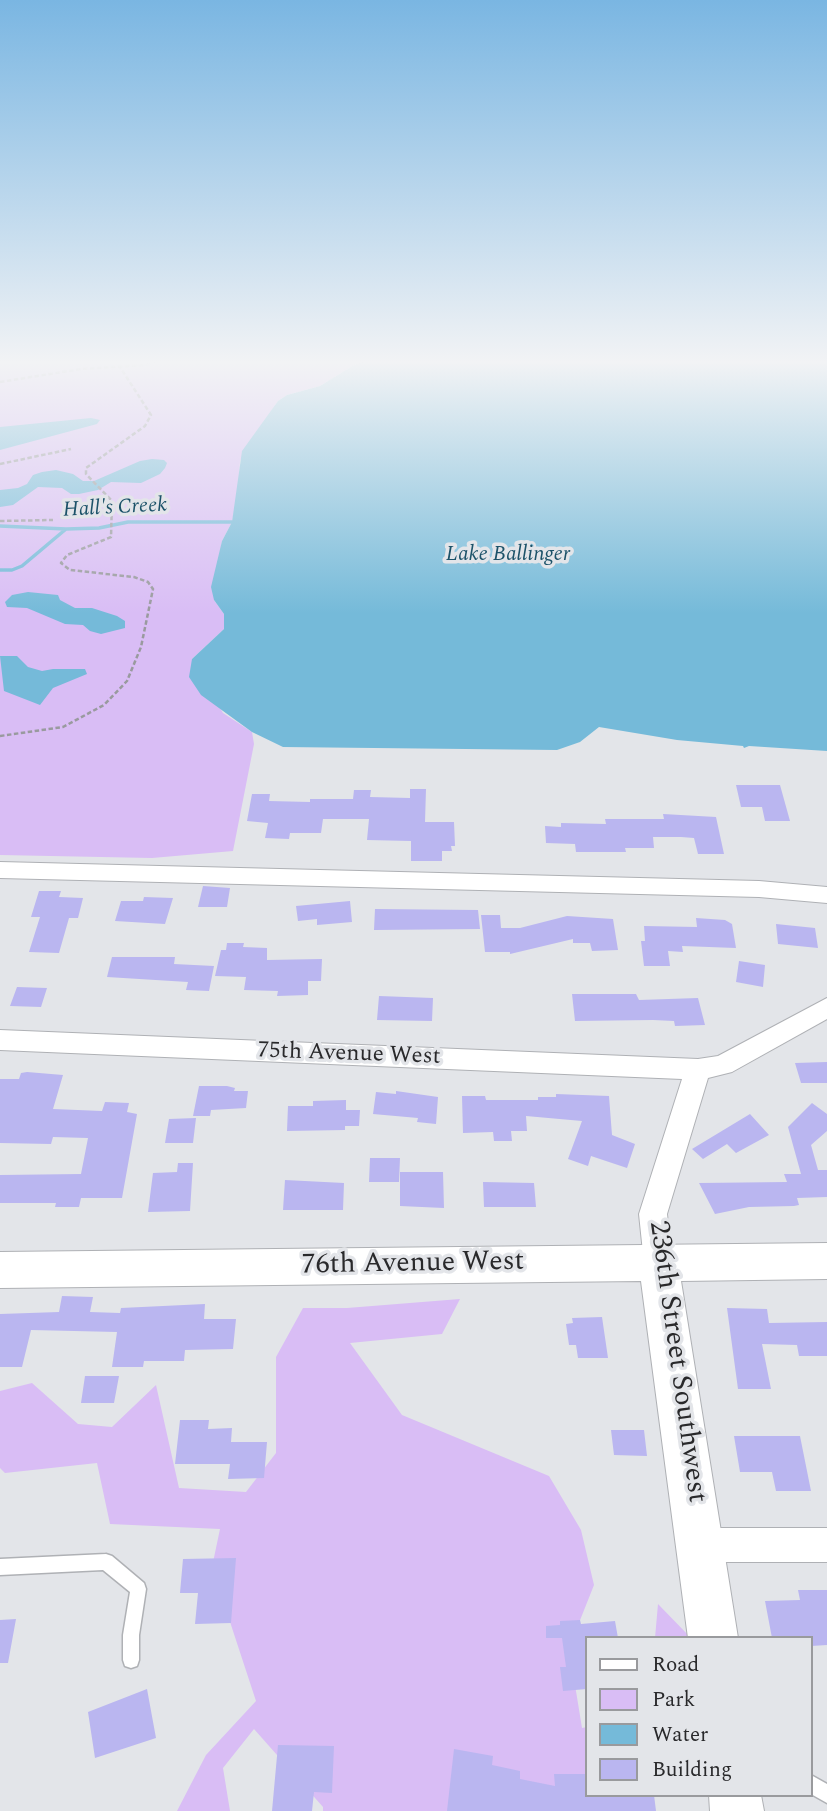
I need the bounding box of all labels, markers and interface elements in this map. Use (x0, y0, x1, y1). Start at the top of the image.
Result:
water label: Hall's Creek (62, 494, 168, 524)
water label: Lake Ballinger (446, 543, 570, 569)
street label: 75th Avenue West (257, 1038, 441, 1072)
street label: 236th Street Southwest (640, 1219, 712, 1505)
street label: 76th Avenue West (301, 1246, 525, 1284)
legend (586, 1636, 813, 1797)
text: Road (652, 1649, 699, 1681)
text: Park (652, 1684, 695, 1716)
text: Water (652, 1719, 708, 1751)
text: Building (652, 1754, 732, 1786)

